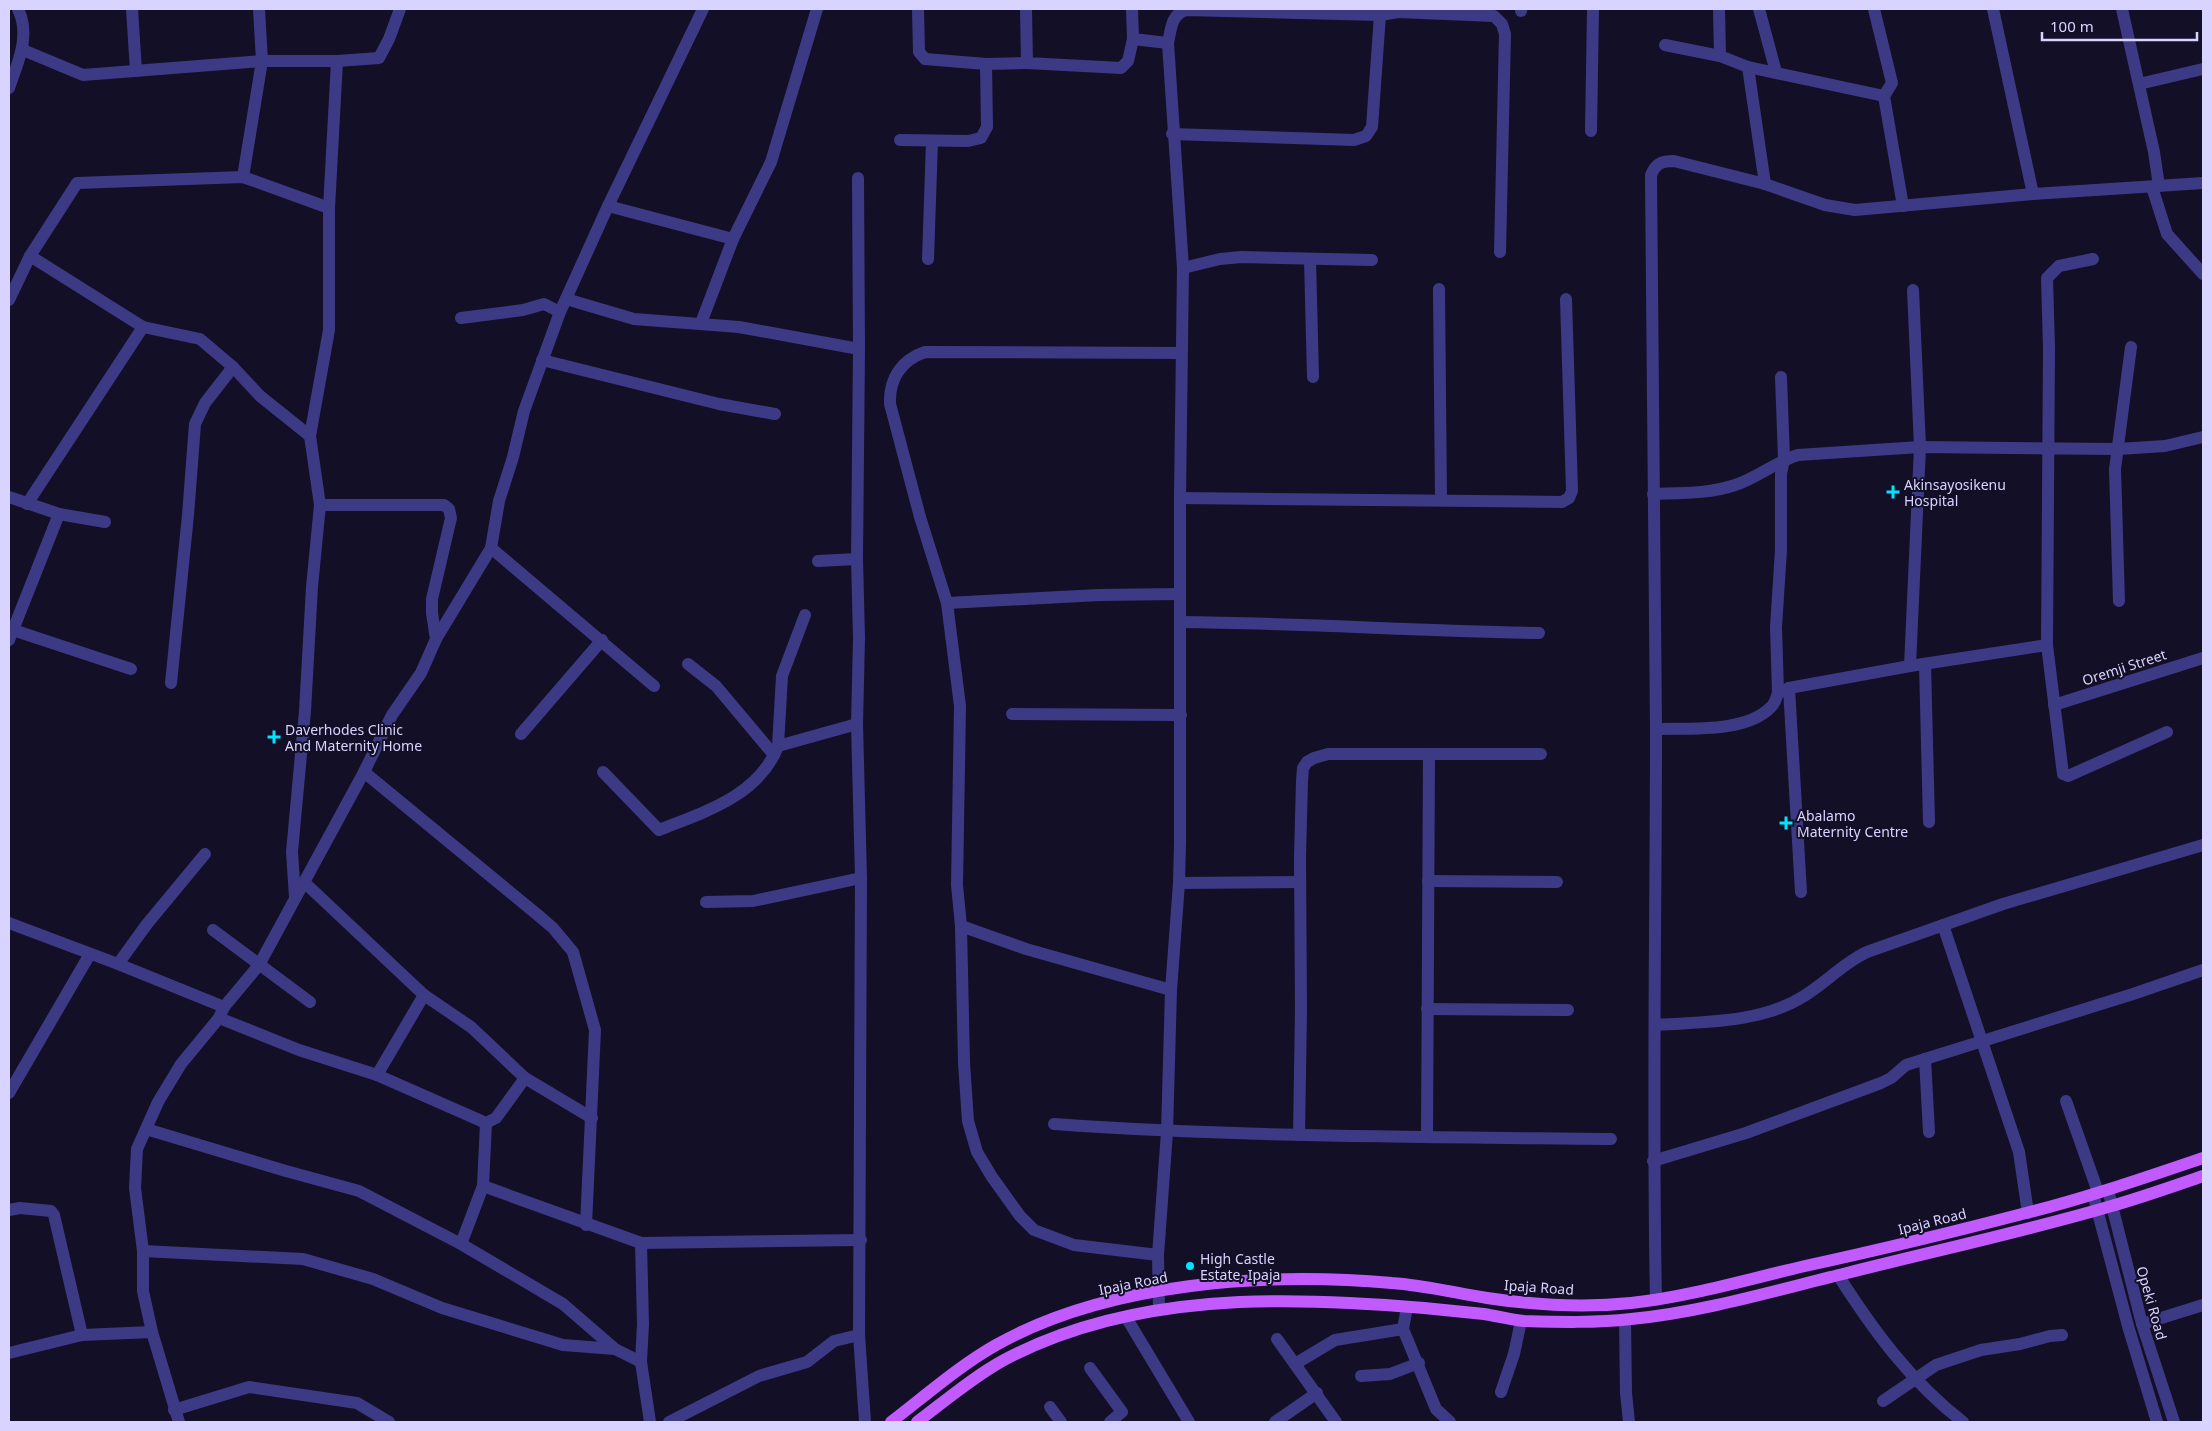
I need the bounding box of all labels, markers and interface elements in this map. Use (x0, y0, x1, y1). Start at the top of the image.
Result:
scale bar (2042, 10, 2197, 42)
text: 100 m (2050, 16, 2094, 36)
place label: Akinsayosikenu Hospital (1904, 475, 2006, 510)
marker: Akinsayosikenu Hospital (1886, 485, 1900, 499)
street label: Oremji Street (2080, 644, 2168, 690)
place label: Daverhodes Clinic And Maternity Home (285, 720, 422, 755)
marker: Daverhodes Clinic And Maternity Home (267, 730, 281, 744)
place label: Abalamo Maternity Centre (1797, 806, 1908, 841)
marker: Abalamo Maternity Centre (1779, 816, 1793, 830)
street label: Ipaja Road (1896, 1203, 1968, 1239)
place label: High Castle Estate, Ipaja (1200, 1249, 1280, 1284)
marker: High Castle Estate, Ipaja (1184, 1260, 1196, 1272)
street label: Opeki Road (2132, 1264, 2172, 1342)
street label: Ipaja Road (1097, 1267, 1169, 1299)
street label: Ipaja Road (1503, 1275, 1575, 1299)

